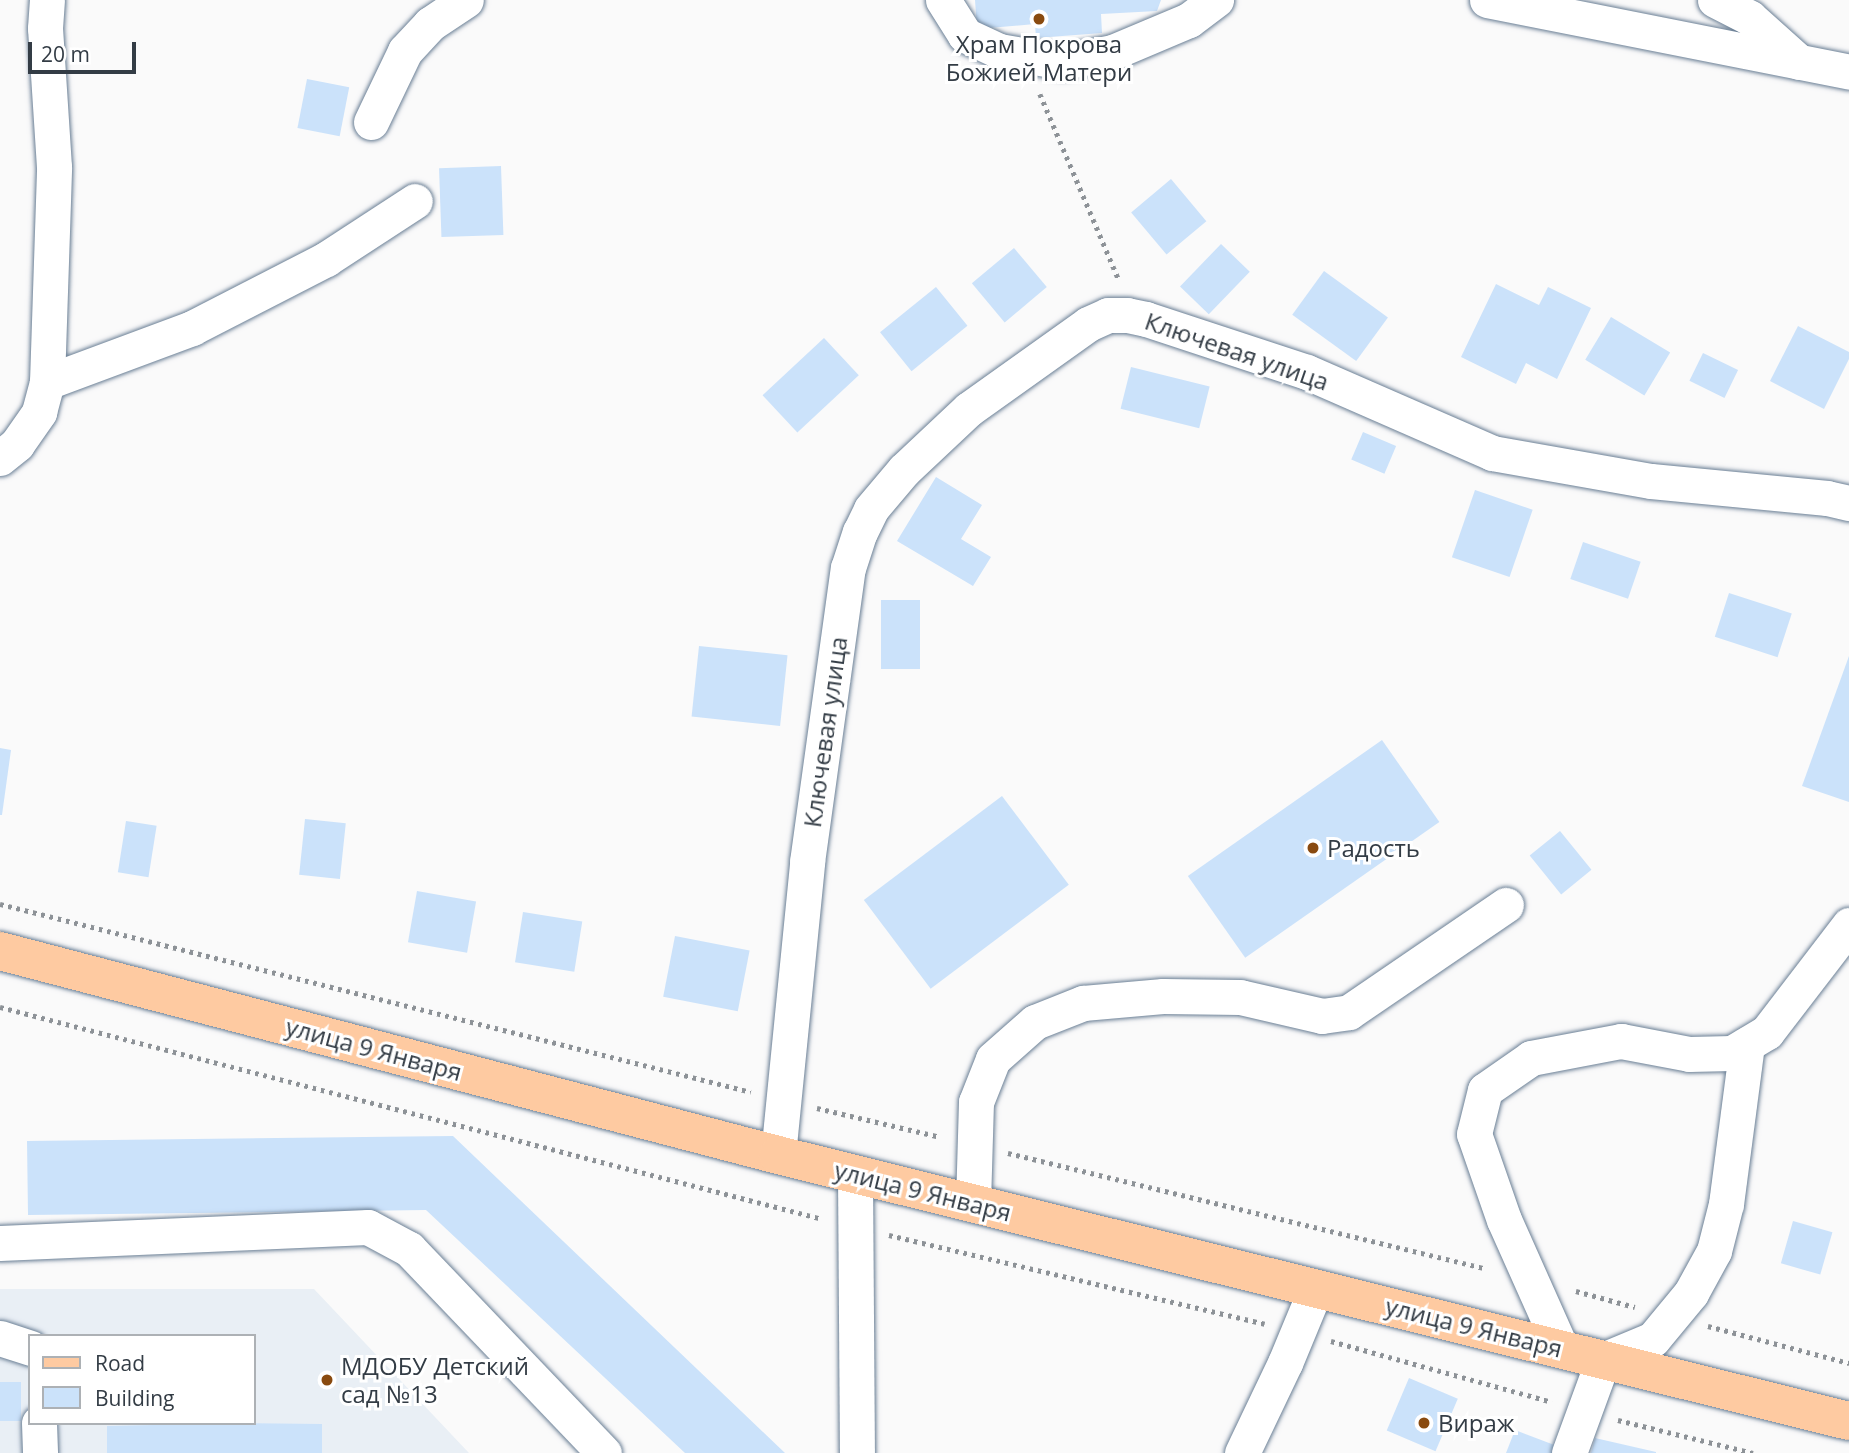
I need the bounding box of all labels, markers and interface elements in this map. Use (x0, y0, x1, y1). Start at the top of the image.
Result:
marker: Храм Покрова Божией Матери (1031, 11, 1047, 27)
scale bar (32, 28, 140, 72)
place label: Храм Покрова Божией Матери (946, 30, 1132, 86)
text: 20 m (41, 40, 90, 68)
street label: Ключевая улица (1141, 306, 1333, 396)
street label: Ключевая улица (797, 635, 853, 829)
place label: Радость (1327, 834, 1420, 862)
marker: Радость (1305, 840, 1321, 856)
street label: улица 9 Января (283, 1012, 465, 1086)
street label: улица 9 Января (832, 1155, 1014, 1227)
street label: улица 9 Января (1383, 1291, 1565, 1363)
legend (28, 1334, 256, 1425)
text: Road (95, 1349, 145, 1377)
place label: МДОБУ Детский сад №13 (341, 1352, 529, 1408)
marker: МДОБУ Детский сад №13 (319, 1372, 335, 1388)
text: Building (95, 1384, 174, 1412)
place label: Вираж (1438, 1409, 1514, 1437)
marker: Вираж (1416, 1415, 1432, 1431)

